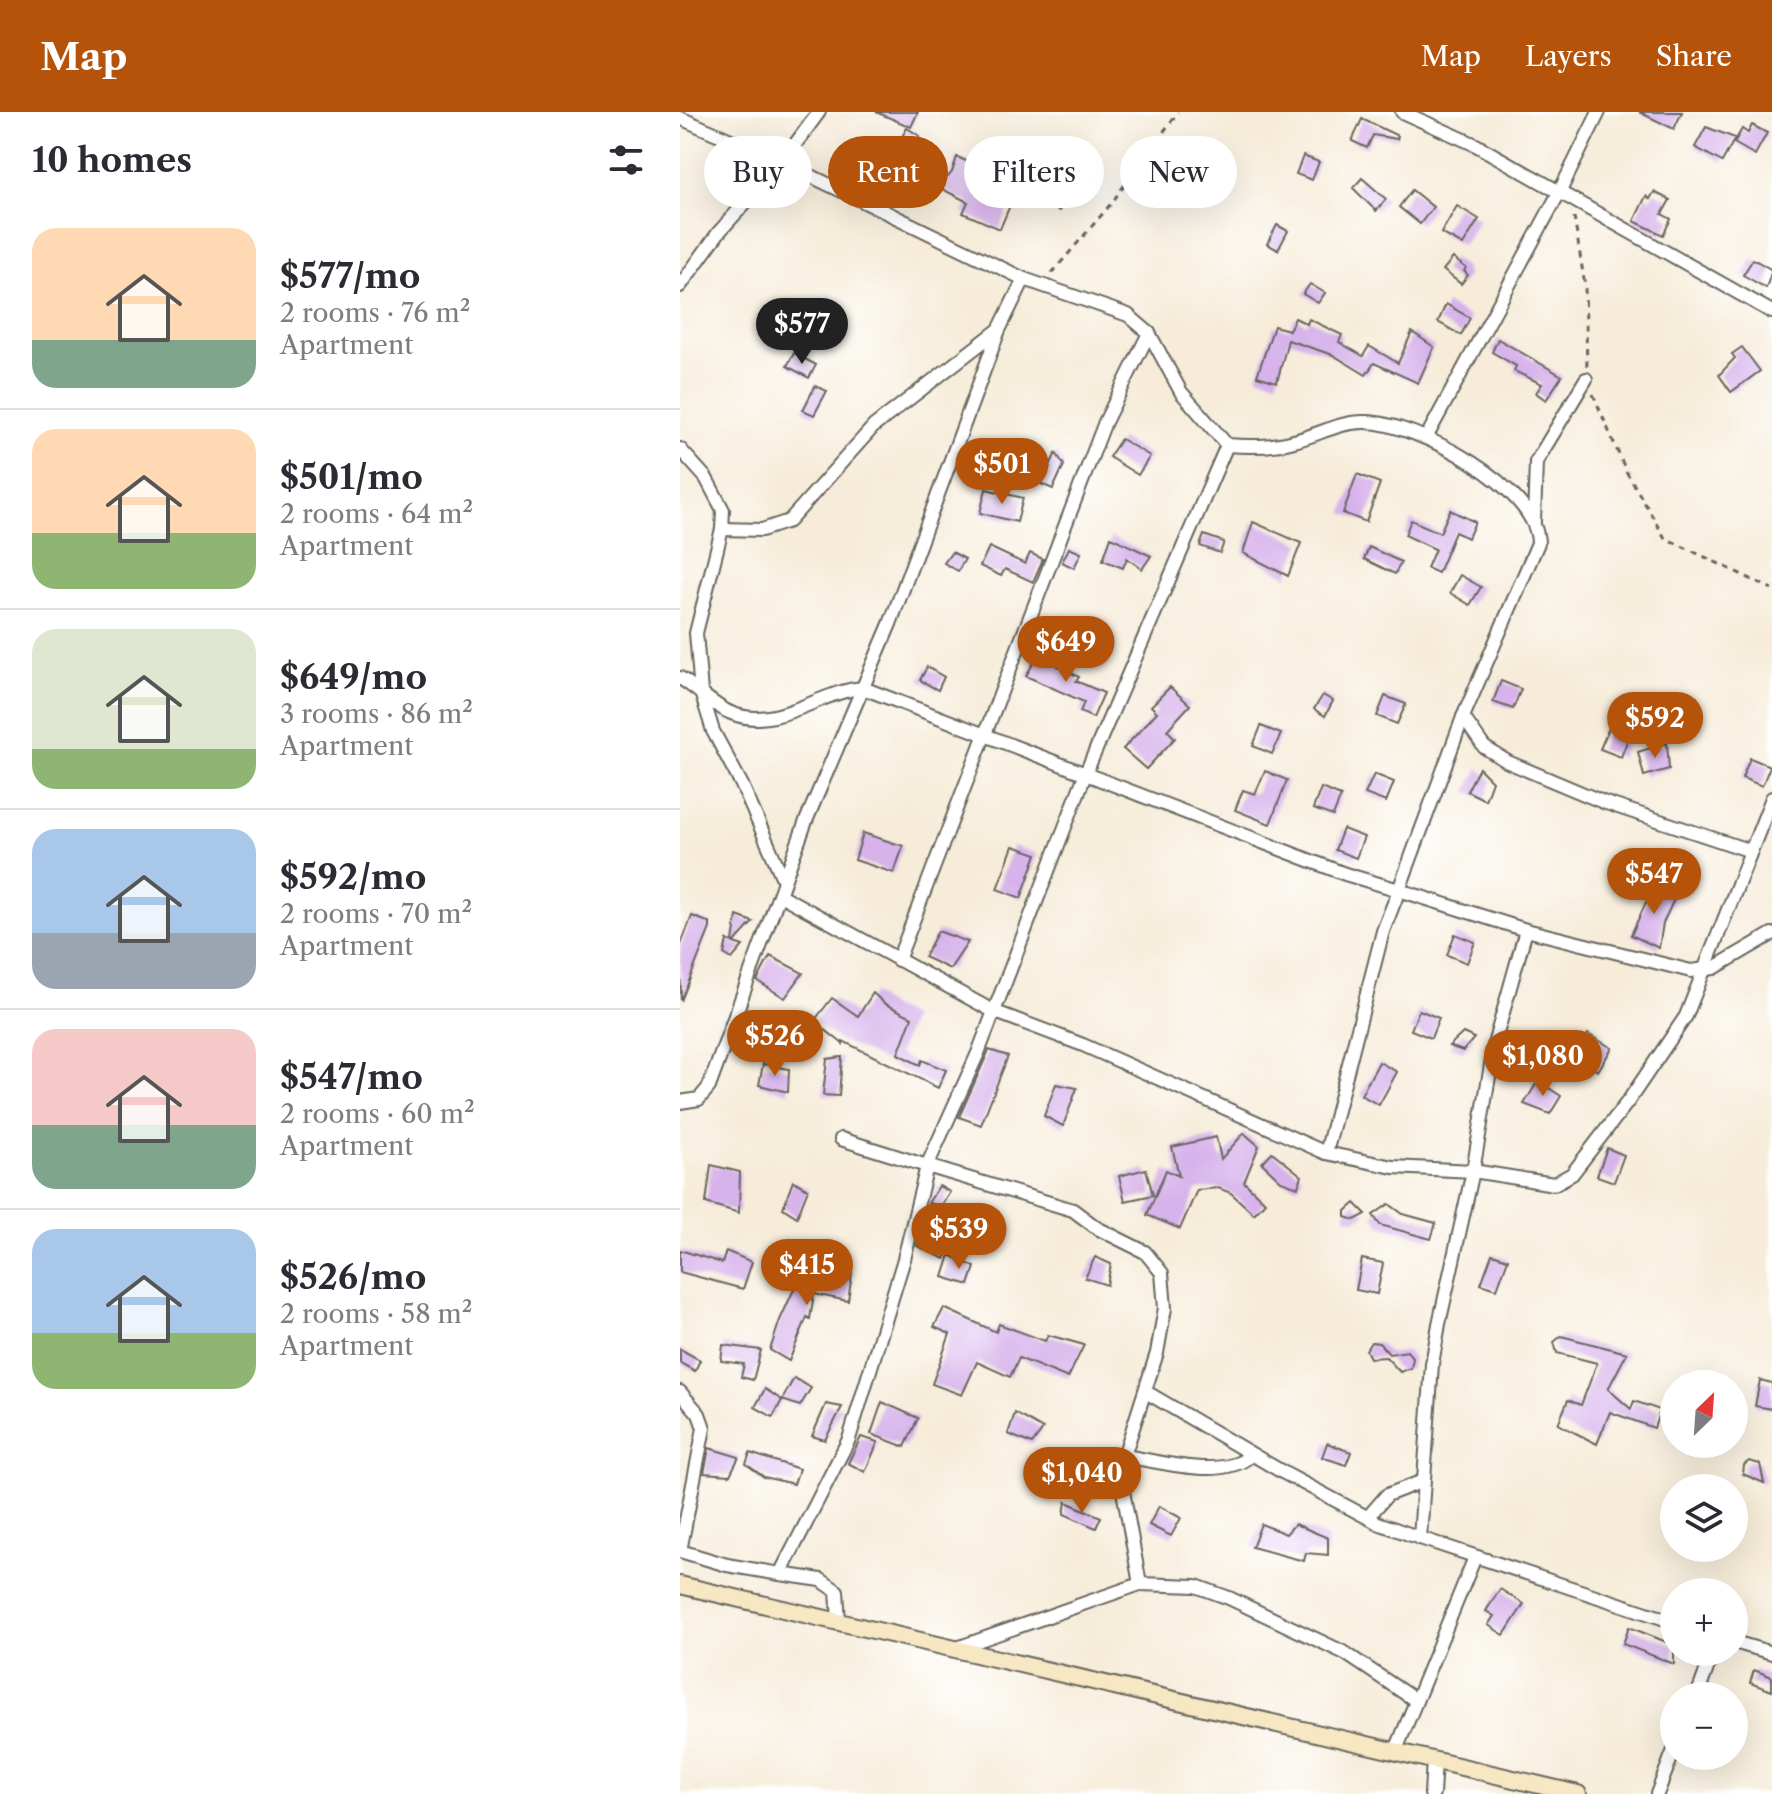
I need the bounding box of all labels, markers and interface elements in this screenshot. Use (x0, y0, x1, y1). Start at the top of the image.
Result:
text: Map (40, 33, 128, 80)
text: Map (1421, 39, 1481, 73)
text: Layers (1525, 39, 1612, 73)
text: Share (1656, 39, 1732, 73)
chip: Buy (704, 136, 812, 208)
chip: Rent (828, 136, 948, 208)
chip: Filters (964, 136, 1104, 208)
chip: New (1120, 136, 1237, 208)
icon: filters (604, 138, 648, 182)
text: 10 homes (32, 139, 192, 181)
text: $577/mo (280, 255, 420, 297)
icon: home (96, 260, 192, 356)
text: 2 rooms · 76 m² (280, 297, 470, 329)
pin: $577 (755, 298, 849, 366)
text: $577 (774, 308, 830, 340)
text: Apartment (280, 329, 413, 361)
pin: $501 (955, 438, 1049, 506)
text: $501 (973, 448, 1031, 480)
text: $501/mo (280, 456, 423, 498)
icon: home (96, 461, 192, 557)
text: 2 rooms · 64 m² (280, 498, 473, 530)
text: Apartment (280, 530, 413, 562)
pin: $649 (1019, 616, 1113, 684)
text: $649 (1036, 626, 1096, 658)
text: $649/mo (280, 656, 427, 698)
icon: home (96, 661, 192, 757)
pin: $592 (1608, 692, 1702, 760)
text: 3 rooms · 86 m² (280, 698, 473, 730)
text: $592 (1625, 702, 1685, 734)
text: Apartment (280, 730, 413, 762)
pin: $547 (1607, 848, 1701, 916)
text: $592/mo (280, 856, 426, 898)
text: $547 (1625, 858, 1683, 890)
icon: home (96, 861, 192, 957)
text: 2 rooms · 70 m² (280, 898, 472, 930)
text: Apartment (280, 930, 413, 962)
pin: $526 (728, 1010, 822, 1078)
text: $526 (745, 1020, 805, 1052)
pin: $1,080 (1478, 1030, 1608, 1098)
text: $1,080 (1502, 1040, 1584, 1072)
text: $547/mo (280, 1056, 423, 1098)
icon: home (96, 1061, 192, 1157)
text: 2 rooms · 60 m² (280, 1098, 475, 1130)
text: Apartment (280, 1130, 413, 1162)
pin: $539 (912, 1203, 1006, 1271)
text: $539 (929, 1213, 989, 1245)
pin: $415 (760, 1239, 854, 1307)
text: $415 (779, 1249, 835, 1281)
text: $526/mo (280, 1256, 426, 1298)
icon: home (96, 1261, 192, 1357)
text: 2 rooms · 58 m² (280, 1298, 472, 1330)
text: Apartment (280, 1330, 413, 1362)
north arrow (1660, 1370, 1748, 1458)
map controls (1660, 1370, 1748, 1770)
pin: $1,040 (1017, 1447, 1147, 1515)
text: $1,040 (1041, 1457, 1123, 1489)
button: layers (1660, 1474, 1748, 1562)
button: + (1660, 1578, 1748, 1666)
button: − (1660, 1682, 1748, 1770)

